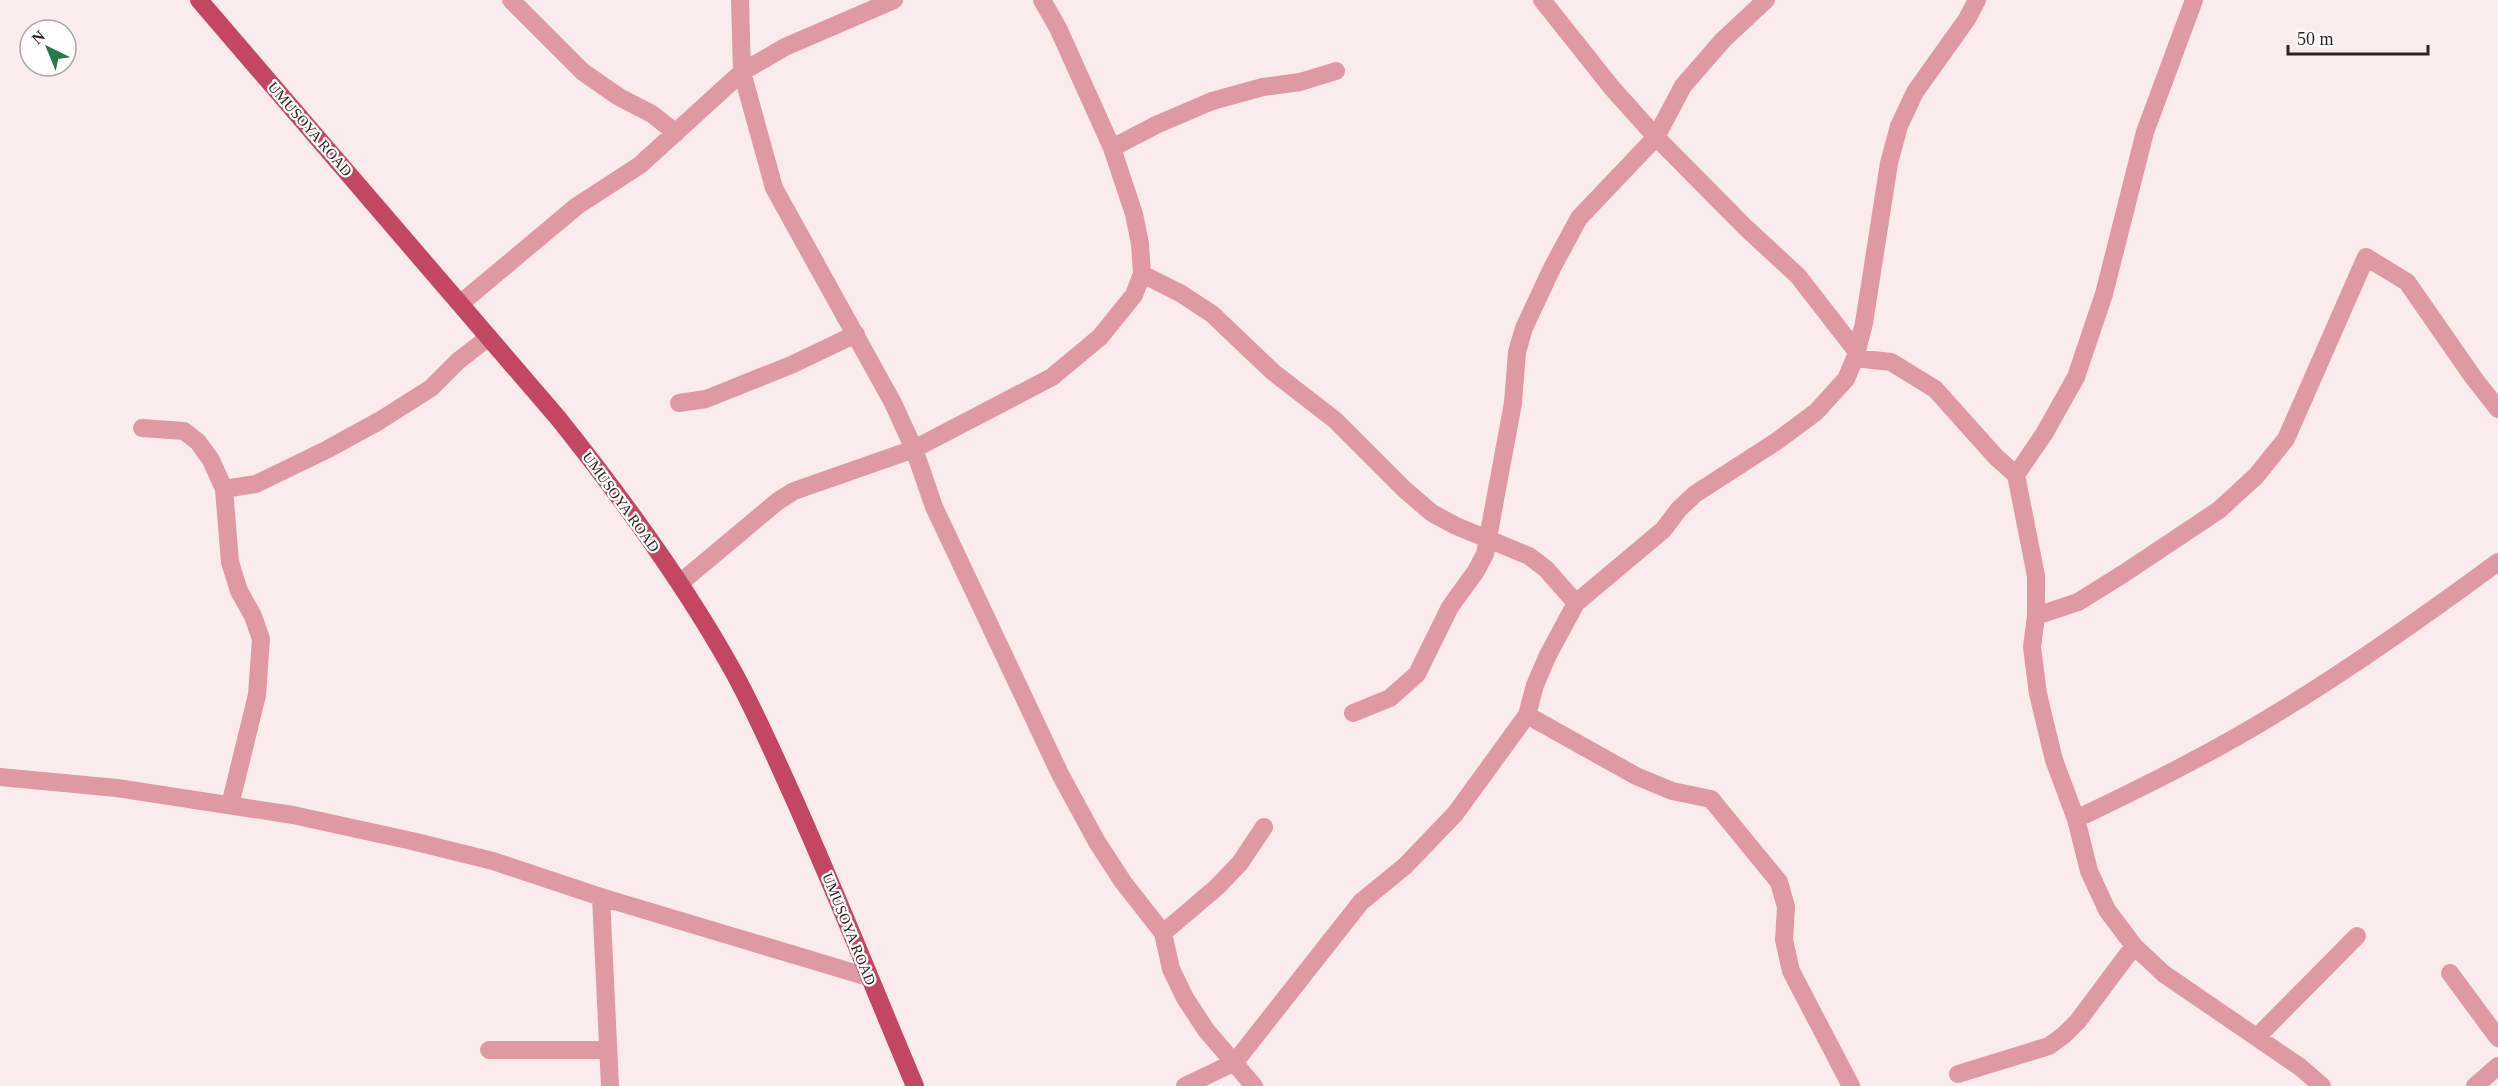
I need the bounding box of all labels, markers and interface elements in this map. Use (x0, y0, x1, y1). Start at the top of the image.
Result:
north arrow (18, 18, 78, 78)
scale bar (2288, 18, 2428, 56)
text: N (28, 27, 48, 48)
text: 50 m (2297, 29, 2334, 49)
street label: UMUSOYA ROAD (265, 79, 355, 180)
street label: UMUSOYA ROAD (579, 449, 663, 555)
street label: UMUSOYA ROAD (819, 871, 879, 988)

